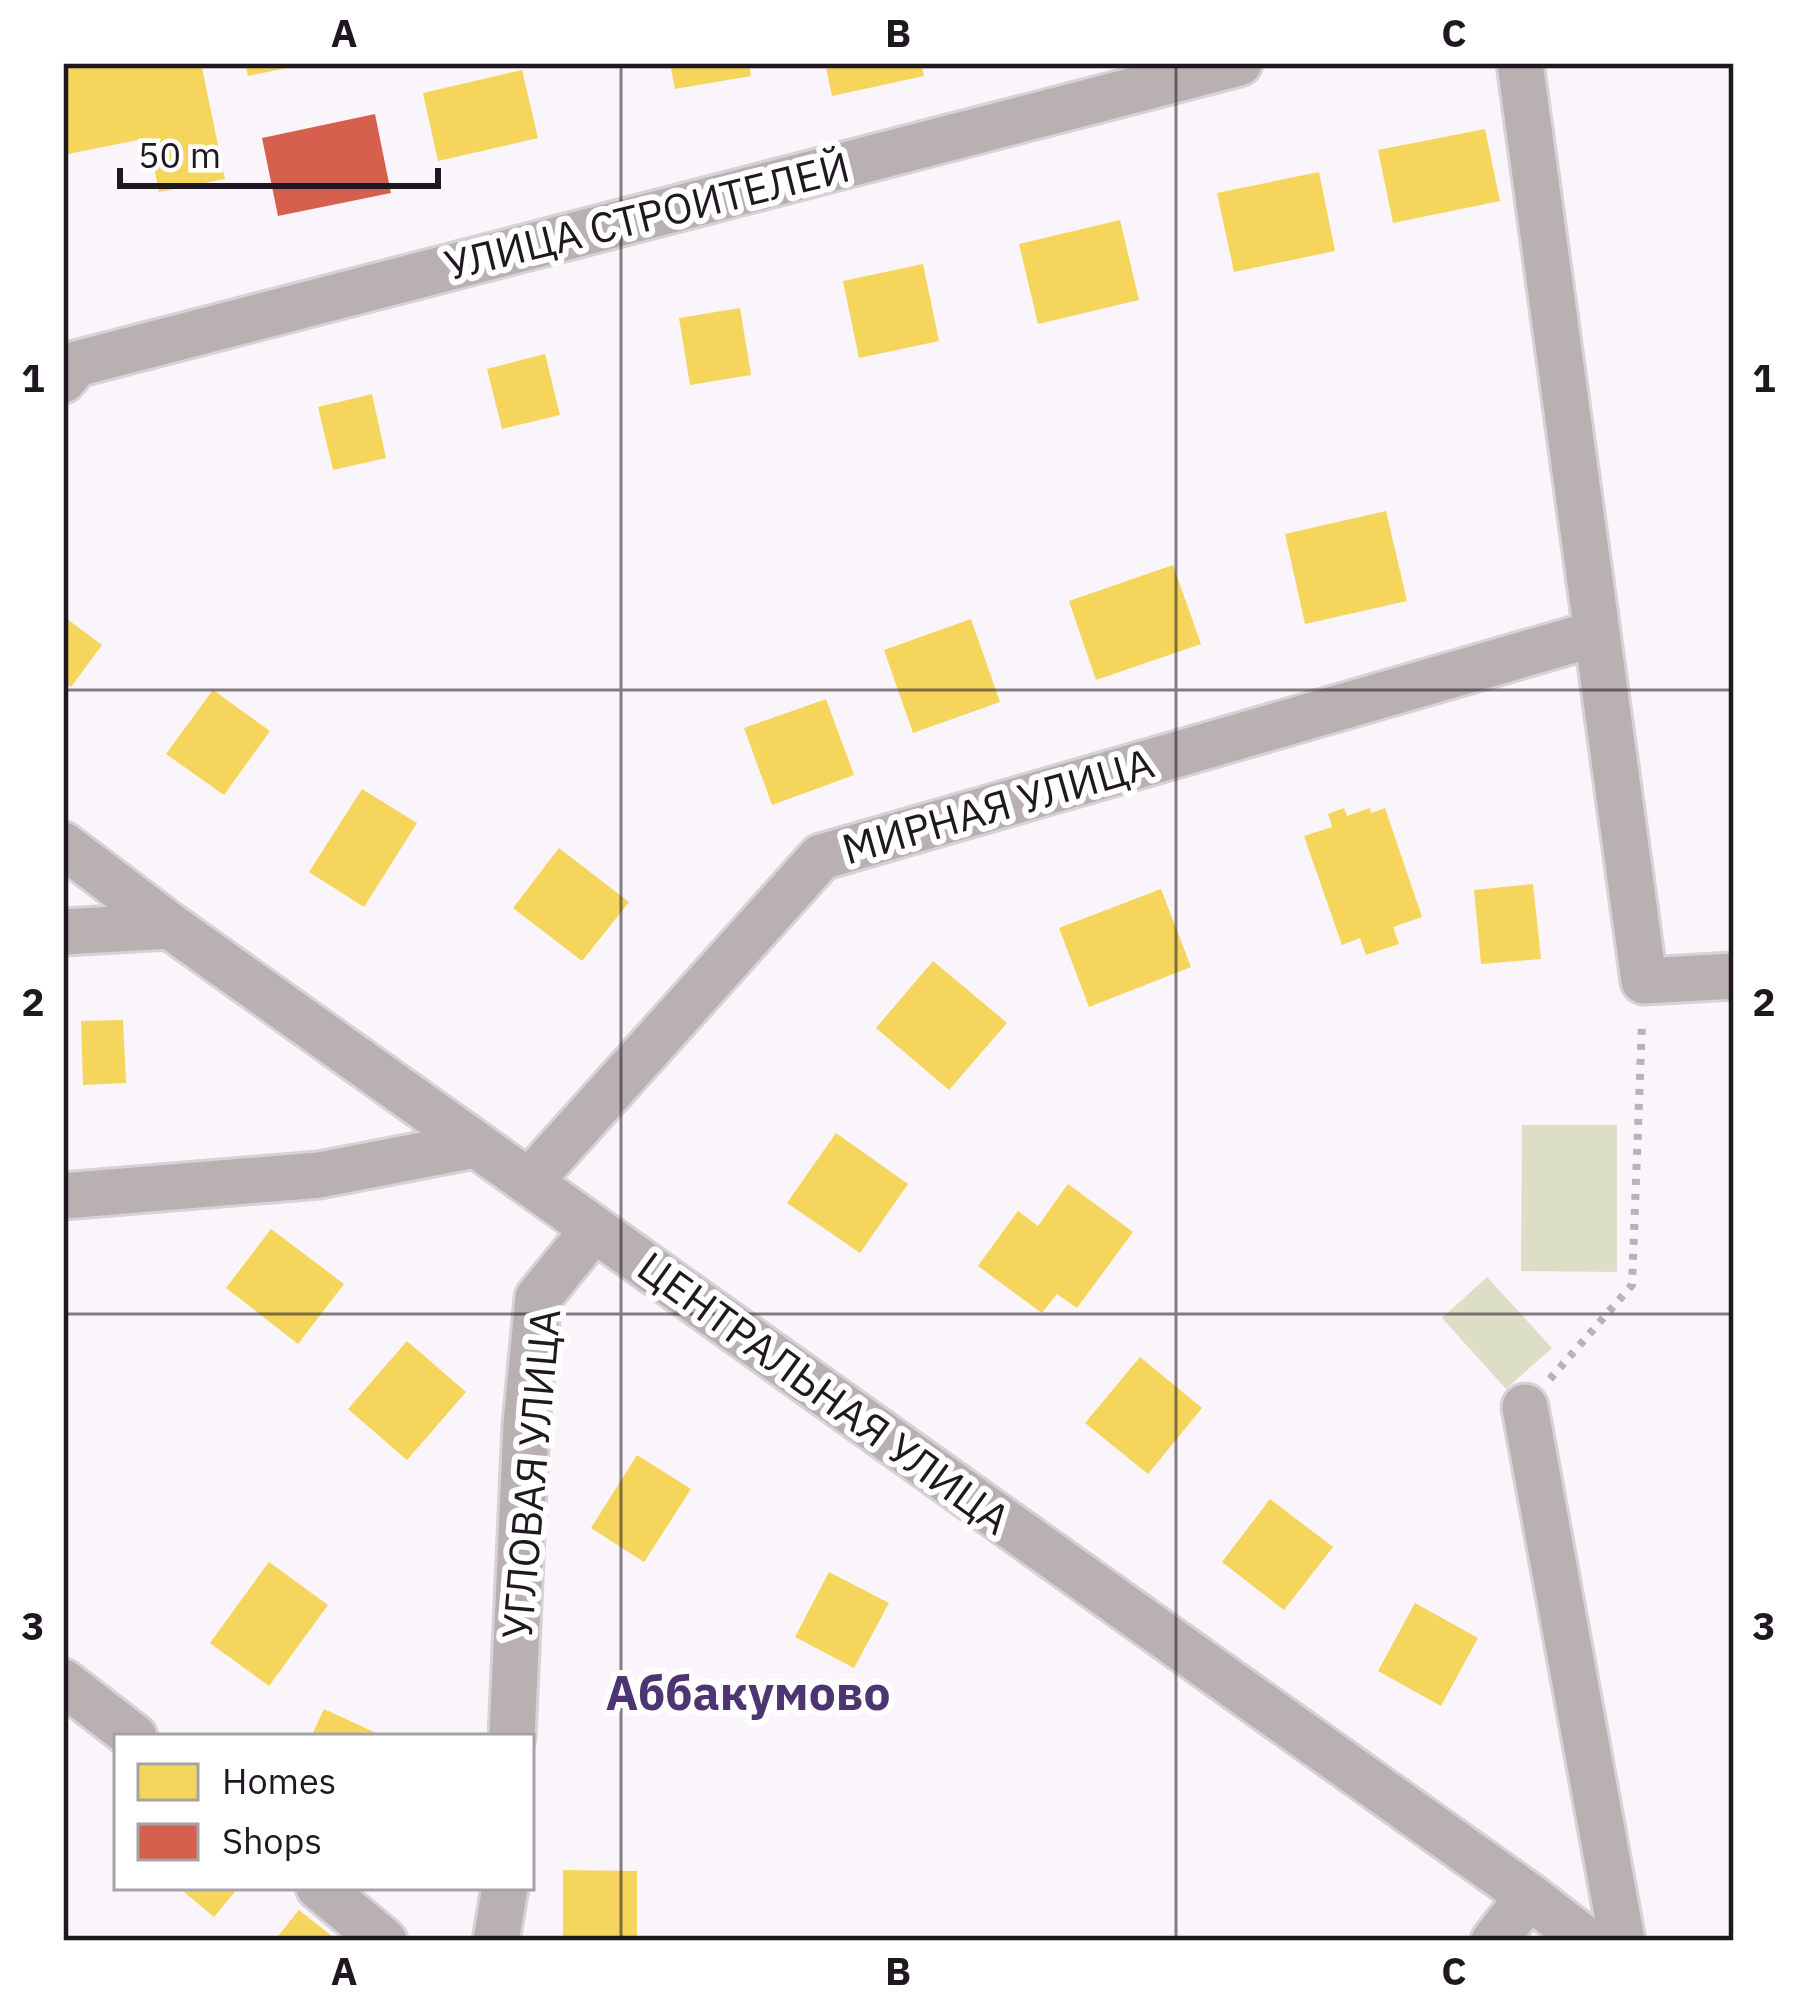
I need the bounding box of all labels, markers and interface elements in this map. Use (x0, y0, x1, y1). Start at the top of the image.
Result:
text: A (331, 7, 357, 58)
text: B (885, 7, 911, 58)
text: C (1441, 7, 1467, 58)
scale bar (120, 114, 438, 188)
text: 50 m (138, 131, 221, 178)
street label: УЛИЦА СТРОИТЕЛЕЙ (439, 139, 855, 292)
text: 1 (21, 352, 45, 403)
text: 1 (1752, 352, 1776, 403)
street label: МИРНАЯ УЛИЦА (836, 735, 1160, 876)
text: 2 (21, 976, 45, 1027)
text: 2 (1752, 976, 1776, 1027)
street label: ЦЕНТРАЛЬНАЯ УЛИЦА (627, 1239, 1021, 1546)
street label: УГЛОВАЯ УЛИЦА (489, 1306, 572, 1642)
text: 3 (21, 1600, 45, 1651)
text: 3 (1752, 1600, 1776, 1651)
district label: Аббакумово (605, 1661, 891, 1723)
legend (114, 1734, 534, 1890)
text: Homes (222, 1757, 336, 1804)
text: Shops (222, 1817, 322, 1864)
text: A (331, 1945, 357, 1996)
text: B (885, 1945, 911, 1996)
text: C (1441, 1945, 1467, 1996)

